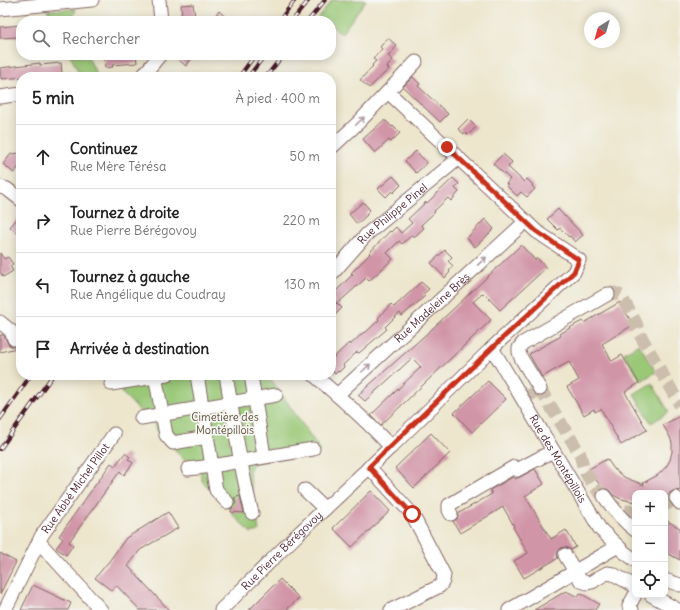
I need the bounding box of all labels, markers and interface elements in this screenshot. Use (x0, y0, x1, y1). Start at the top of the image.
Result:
north arrow (584, 12, 620, 48)
search box (16, 16, 336, 60)
icon: search (30, 27, 52, 49)
text: Rechercher (62, 29, 140, 48)
text: 5 min (32, 87, 74, 109)
text: À pied · 400 m (235, 90, 320, 107)
one-way arrow (355, 116, 365, 126)
route end (438, 138, 456, 156)
text: Continuez (70, 139, 138, 158)
icon: ahead (32, 146, 54, 168)
text: 50 m (289, 148, 320, 165)
text: Rue Mère Térésa (70, 158, 166, 175)
street label: Rue Philippe Pinel (354, 180, 430, 247)
text: Tournez à droite (70, 203, 179, 222)
icon: right (32, 210, 54, 232)
text: 220 m (283, 212, 320, 229)
text: Rue Pierre Bérégovoy (70, 222, 197, 239)
one-way arrow (477, 256, 487, 266)
text: Tournez à gauche (70, 267, 190, 286)
street label: Rue Madeleine Brès (391, 269, 473, 346)
icon: left (32, 274, 54, 296)
text: 130 m (284, 276, 320, 293)
text: Rue Angélique du Coudray (70, 286, 226, 303)
icon: arrive (32, 338, 54, 360)
text: Arrivée à destination (70, 339, 209, 358)
one-way arrow (361, 363, 371, 373)
park label: Cimetière des Montépillois (191, 410, 259, 437)
street label: Rue des Montépillois (526, 412, 590, 505)
street label: Rue Abbé Michel Pillot (38, 440, 112, 536)
map controls (632, 490, 668, 598)
button: + (632, 490, 668, 526)
route start (403, 505, 421, 523)
street label: Rue Pierre Bérégovoy (238, 508, 325, 593)
button: − (632, 526, 668, 562)
button: locate (632, 562, 668, 598)

